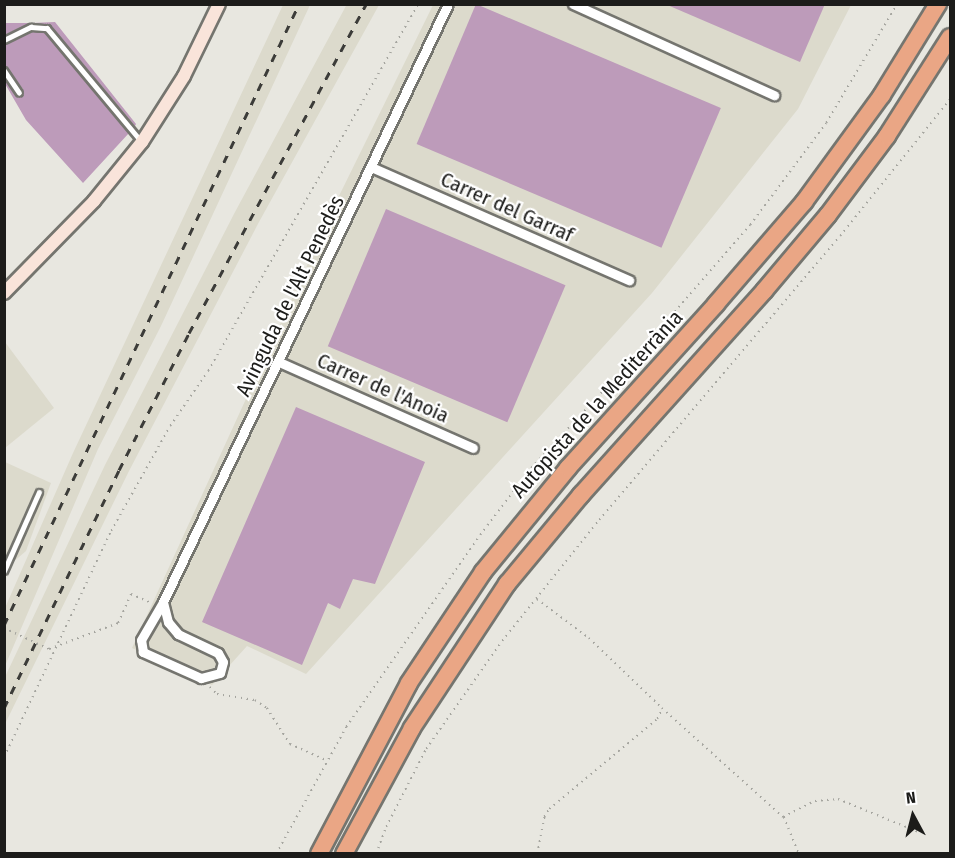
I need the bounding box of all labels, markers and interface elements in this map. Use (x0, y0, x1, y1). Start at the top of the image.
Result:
street label: Carrer del Garraf (437, 166, 577, 248)
street label: Avinguda de l'Alt Penedès (230, 191, 350, 401)
street label: Autopista de la Mediterrània (506, 305, 688, 503)
street label: Carrer de l'Anoia (313, 348, 453, 428)
north arrow (883, 786, 943, 846)
text: N (905, 788, 917, 808)

